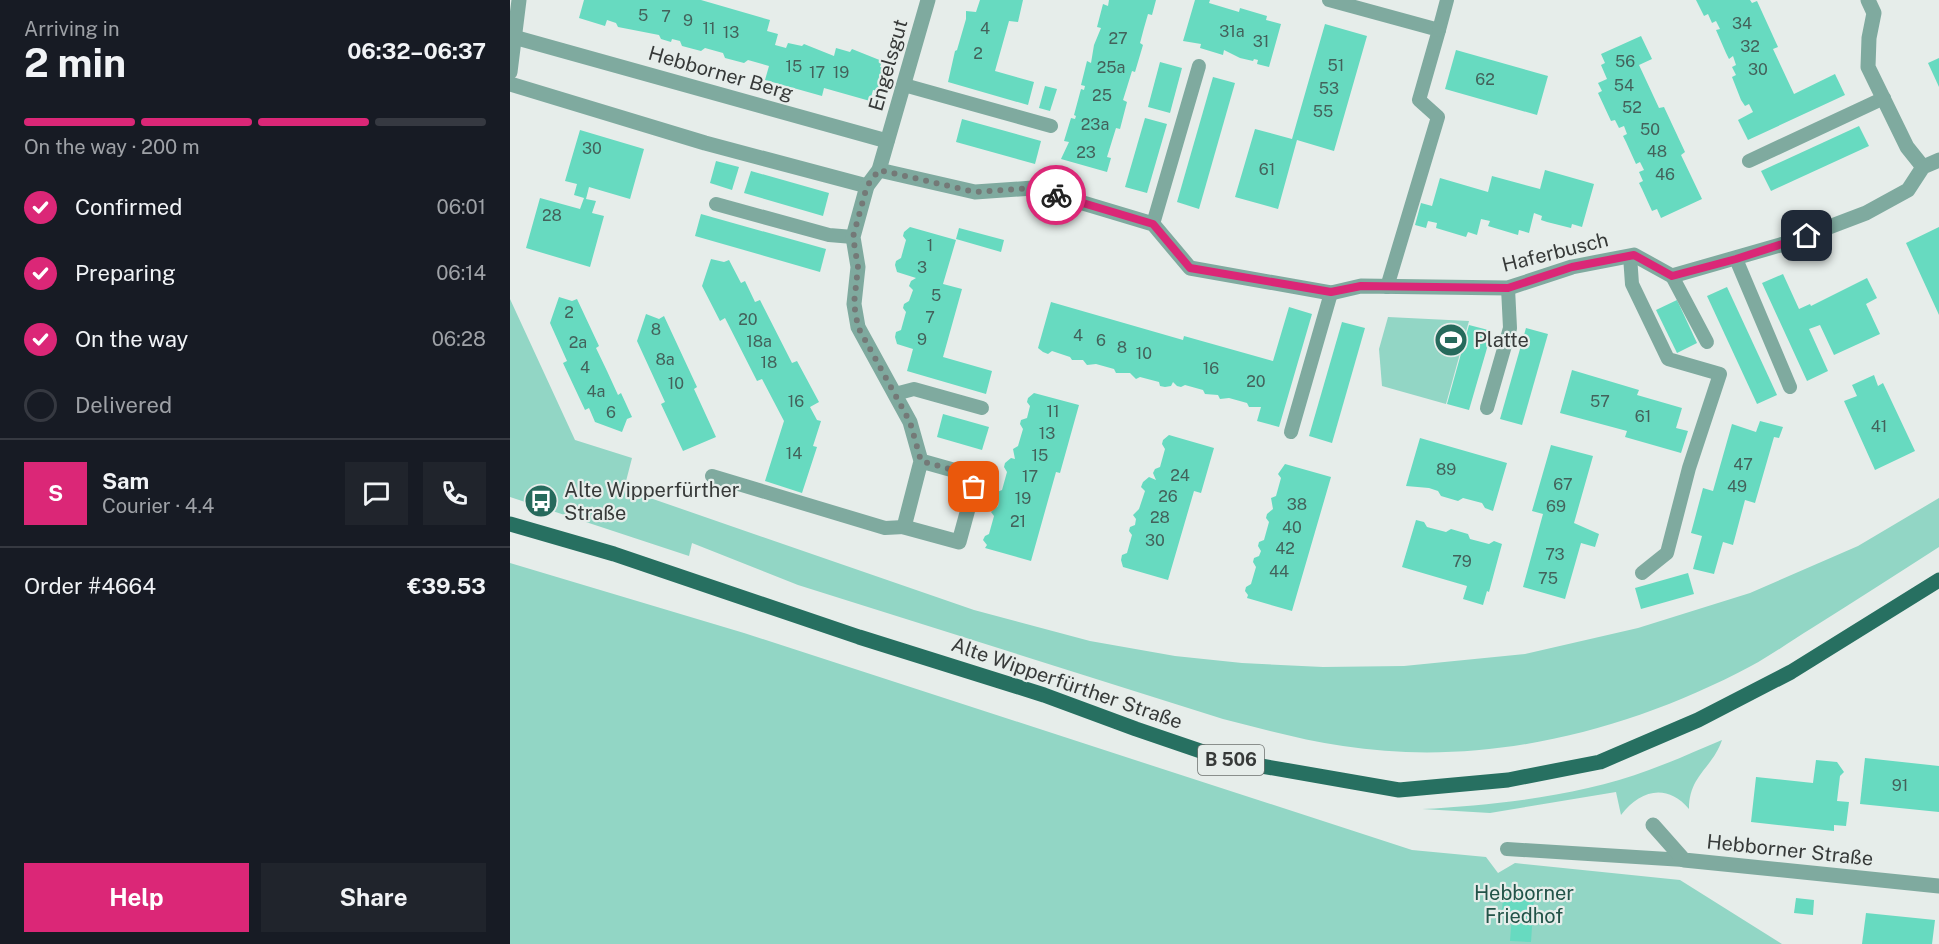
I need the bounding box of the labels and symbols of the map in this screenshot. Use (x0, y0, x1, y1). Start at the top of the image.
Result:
house number: 5 (638, 6, 648, 25)
house number: 7 (661, 7, 671, 26)
house number: 9 (683, 11, 693, 30)
house number: 34 (1732, 14, 1752, 33)
street label: Engelsgut (863, 16, 913, 114)
house number: 11 (702, 19, 716, 38)
house number: 4 (980, 19, 990, 38)
house number: 31a (1219, 22, 1245, 41)
house number: 13 (723, 23, 739, 42)
house number: 27 (1108, 29, 1128, 48)
house number: 31 (1253, 32, 1269, 51)
house number: 32 (1740, 37, 1760, 56)
street label: Hebborner Berg (646, 41, 796, 105)
house number: 2 (973, 44, 983, 63)
house number: 56 (1615, 52, 1635, 71)
house number: 51 (1328, 56, 1344, 75)
house number: 15 (786, 57, 802, 76)
house number: 25a (1097, 58, 1125, 77)
house number: 30 (1748, 60, 1768, 79)
house number: 17 (809, 63, 825, 82)
house number: 19 (833, 63, 849, 82)
house number: 62 (1475, 70, 1495, 89)
house number: 54 (1614, 76, 1634, 95)
house number: 53 (1319, 79, 1339, 98)
house number: 25 (1092, 86, 1112, 105)
house number: 52 (1622, 98, 1642, 117)
house number: 55 (1313, 102, 1333, 121)
house number: 23a (1081, 115, 1109, 134)
house number: 50 (1640, 120, 1660, 139)
house number: 30 (582, 139, 602, 158)
house number: 48 (1647, 142, 1667, 161)
house number: 23 (1076, 143, 1096, 162)
house number: 61 (1259, 160, 1275, 179)
courier (1026, 165, 1086, 225)
house number: 46 (1655, 165, 1675, 184)
house number: 28 (542, 206, 562, 225)
pin (1781, 210, 1832, 261)
street label: Haferbusch (1499, 227, 1611, 277)
house number: 1 (927, 236, 933, 255)
house number: 3 (917, 258, 927, 277)
house number: 5 (931, 286, 941, 305)
house number: 2 (564, 303, 574, 322)
house number: 7 (925, 308, 935, 327)
house number: 20 (738, 310, 758, 329)
house number: 8 (651, 320, 661, 339)
sports icon: Platte (1433, 322, 1469, 358)
house number: 4 (1073, 326, 1083, 345)
place label: Platte (1474, 328, 1529, 352)
house number: 9 (917, 330, 927, 349)
house number: 6 (1096, 331, 1106, 350)
house number: 18a (746, 332, 772, 351)
house number: 2a (569, 333, 587, 352)
house number: 8 (1117, 338, 1127, 357)
house number: 10 (1136, 344, 1152, 363)
house number: 8a (655, 350, 675, 369)
house number: 18 (761, 353, 777, 372)
house number: 4 (580, 358, 590, 377)
house number: 16 (1203, 359, 1219, 378)
house number: 20 (1246, 372, 1266, 391)
house number: 10 (668, 374, 684, 393)
house number: 4a (587, 382, 605, 401)
house number: 16 (788, 392, 804, 411)
house number: 57 (1590, 392, 1610, 411)
house number: 11 (1046, 402, 1060, 421)
house number: 6 (606, 403, 616, 422)
house number: 61 (1635, 407, 1651, 426)
house number: 41 (1871, 417, 1887, 436)
house number: 13 (1039, 424, 1055, 443)
house number: 14 (786, 444, 802, 463)
house number: 15 (1032, 446, 1048, 465)
house number: 47 (1733, 455, 1753, 474)
house number: 89 (1436, 460, 1456, 479)
pin (948, 461, 999, 512)
house number: 24 (1170, 466, 1190, 485)
house number: 17 (1022, 467, 1038, 486)
house number: 67 (1553, 475, 1573, 494)
house number: 49 (1727, 477, 1747, 496)
place label: Alte Wipperfürther Straße (564, 478, 740, 525)
bus stop icon: Alte Wipperfürther Straße (523, 483, 559, 519)
house number: 26 (1158, 487, 1178, 506)
house number: 19 (1015, 489, 1031, 508)
house number: 38 (1287, 495, 1307, 514)
house number: 69 (1546, 497, 1566, 516)
house number: 28 (1150, 508, 1170, 527)
house number: 21 (1010, 512, 1026, 531)
house number: 40 (1282, 518, 1302, 537)
house number: 30 (1145, 531, 1165, 550)
house number: 42 (1275, 539, 1295, 558)
house number: 73 (1545, 545, 1565, 564)
house number: 79 (1452, 552, 1472, 571)
house number: 44 (1269, 562, 1289, 581)
house number: 75 (1538, 569, 1558, 588)
street label: Alte Wipperfürther Straße (948, 632, 1186, 734)
road number: B 506 (1198, 745, 1264, 775)
house number: 91 (1892, 776, 1908, 795)
street label: Hebborner Straße (1705, 829, 1875, 871)
park label: Hebborner Friedhof (1474, 881, 1574, 928)

